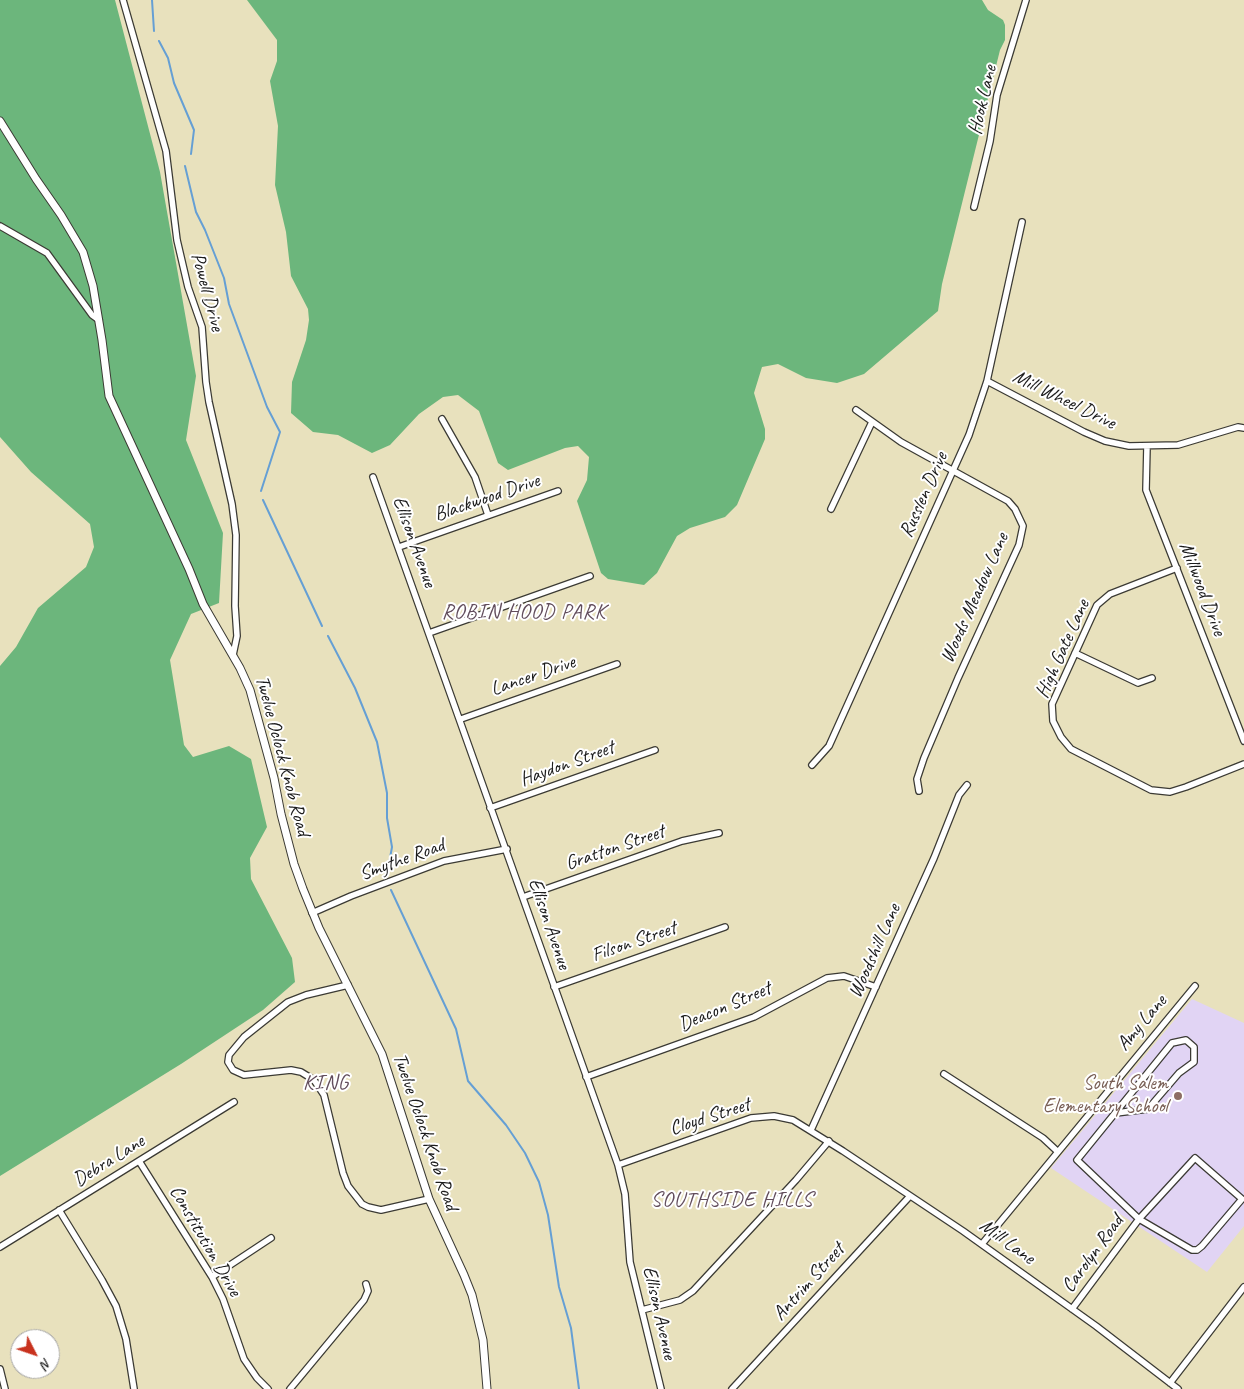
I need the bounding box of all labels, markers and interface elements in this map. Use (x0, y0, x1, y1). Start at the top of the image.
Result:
street label: Hook Lane (963, 63, 1003, 137)
street label: Powell Drive (185, 250, 229, 334)
street label: Mill Wheel Drive (1009, 365, 1119, 435)
street label: Russlen Drive (895, 449, 953, 541)
street label: Blackwood Drive (431, 469, 543, 527)
street label: Ellison Avenue (387, 493, 441, 591)
street label: Woods Meadow Lane (936, 529, 1014, 667)
street label: Millwood Drive (1173, 539, 1231, 639)
street label: High Gate Lane (1031, 596, 1095, 702)
district label: ROBIN HOOD PARK (441, 599, 607, 625)
street label: Lancer Drive (488, 650, 578, 702)
street label: Twelve Oclock Knob Road (249, 673, 315, 839)
street label: Haydon Street (517, 736, 617, 792)
street label: Gratton Street (562, 820, 668, 876)
street label: Smythe Road (356, 834, 448, 886)
street label: Ellison Avenue (522, 875, 576, 973)
street label: Woodshill Lane (844, 900, 906, 1002)
street label: Filson Street (589, 916, 679, 968)
street label: Deacon Street (675, 977, 775, 1037)
street label: Amy Lane (1112, 990, 1172, 1056)
street label: Twelve Oclock Knob Road (387, 1050, 463, 1214)
district label: KING (303, 1070, 349, 1096)
place label: South Salem Elementary School (1043, 1072, 1168, 1119)
marker: South Salem Elementary School (1172, 1090, 1184, 1102)
street label: Cloyd Street (667, 1093, 753, 1141)
street label: Debra Lane (69, 1130, 149, 1192)
street label: Constitution Drive (164, 1181, 246, 1301)
district label: SOUTHSIDE HILLS (649, 1187, 815, 1213)
street label: Carolyn Road (1057, 1211, 1129, 1297)
street label: Mill Lane (975, 1214, 1039, 1270)
street label: Antrim Street (768, 1238, 850, 1326)
street label: Ellison Avenue (637, 1264, 681, 1362)
north arrow (10, 1329, 60, 1379)
text: N (37, 1355, 55, 1372)

